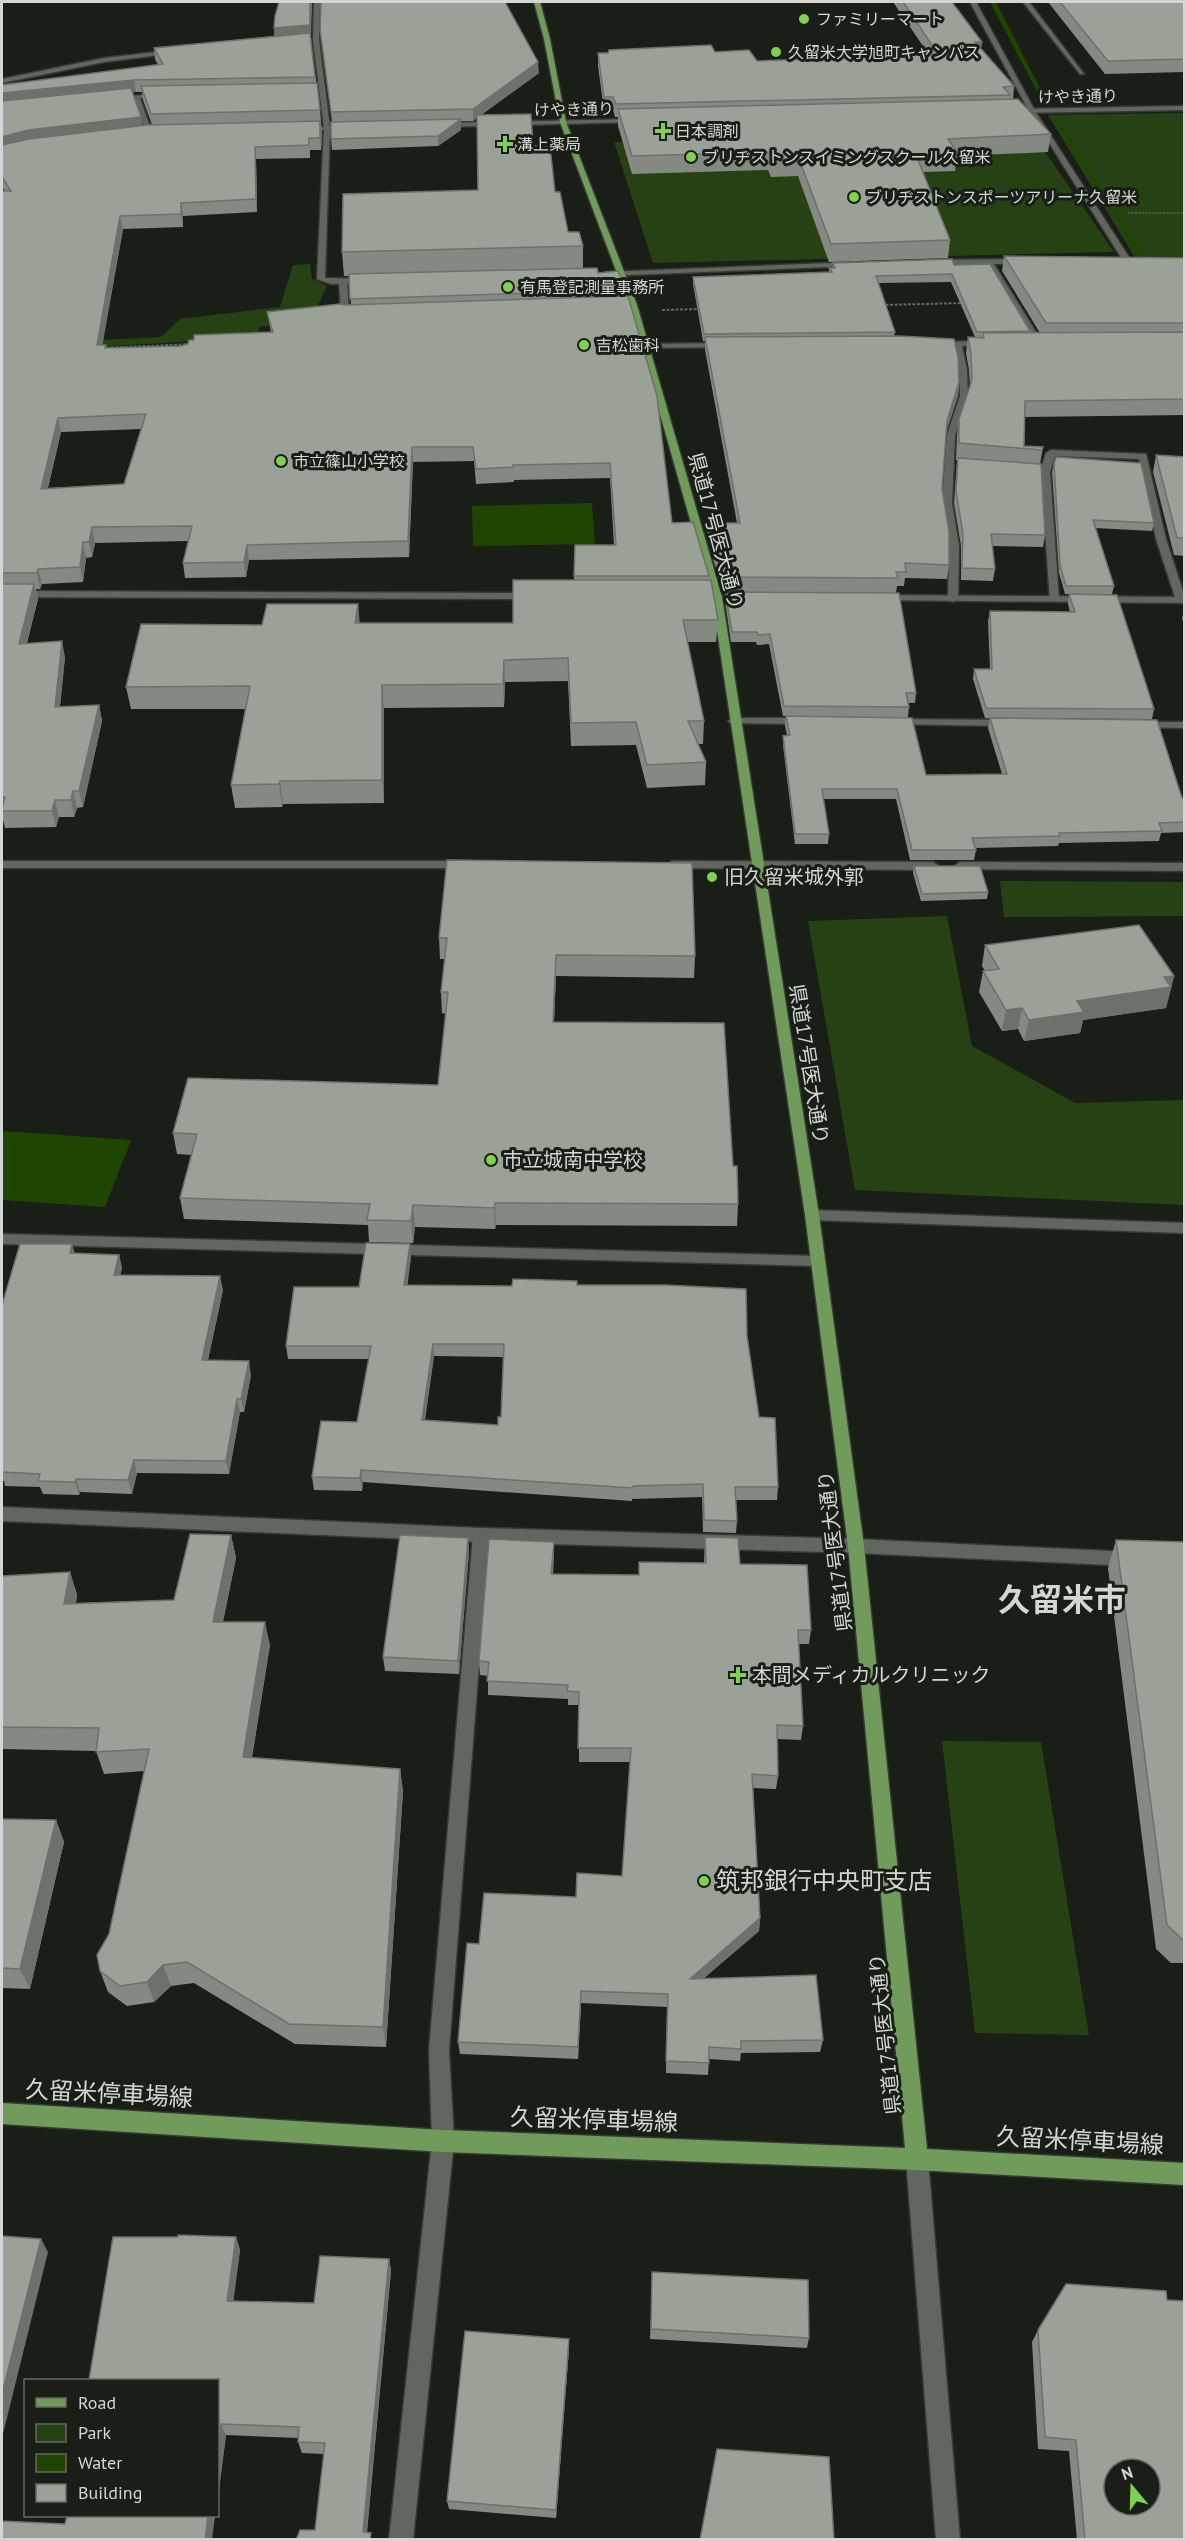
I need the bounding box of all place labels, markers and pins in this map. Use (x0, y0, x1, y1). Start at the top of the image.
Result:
place label: ファミリーマート (816, 9, 944, 29)
marker: ファミリーマート (797, 12, 811, 26)
place label: 久留米大学旭町キャンパス (788, 42, 980, 62)
marker: 久留米大学旭町キャンパス (769, 45, 783, 59)
place label: 日本調剤 (675, 121, 739, 141)
marker: 日本調剤 (656, 124, 670, 138)
place label: 溝上薬局 (517, 134, 581, 154)
marker: 溝上薬局 (498, 137, 512, 151)
place label: ブリヂストンスイミングスクール久留米 (703, 147, 991, 167)
marker: ブリヂストンスイミングスクール久留米 (684, 150, 698, 164)
place label: ブリヂストンスポーツアリーナ久留米 (866, 187, 1137, 207)
marker: ブリヂストンスポーツアリーナ久留米 (847, 190, 861, 204)
place label: 有馬登記測量事務所 (520, 277, 664, 297)
marker: 有馬登記測量事務所 (501, 280, 515, 294)
place label: 吉松歯科 (596, 335, 660, 355)
marker: 吉松歯科 (577, 338, 591, 352)
place label: 市立篠山小学校 (293, 451, 405, 471)
marker: 市立篠山小学校 (274, 454, 288, 468)
place label: 旧久留米城外郭 (724, 864, 864, 890)
marker: 旧久留米城外郭 (705, 870, 719, 884)
place label: 市立城南中学校 (503, 1147, 643, 1173)
marker: 市立城南中学校 (484, 1153, 498, 1167)
place label: 本間メディカルクリニック (752, 1662, 991, 1688)
marker: 本間メディカルクリニック (729, 1666, 747, 1684)
place label: 筑邦銀行中央町支店 (716, 1865, 932, 1896)
marker: 筑邦銀行中央町支店 (697, 1874, 711, 1888)

